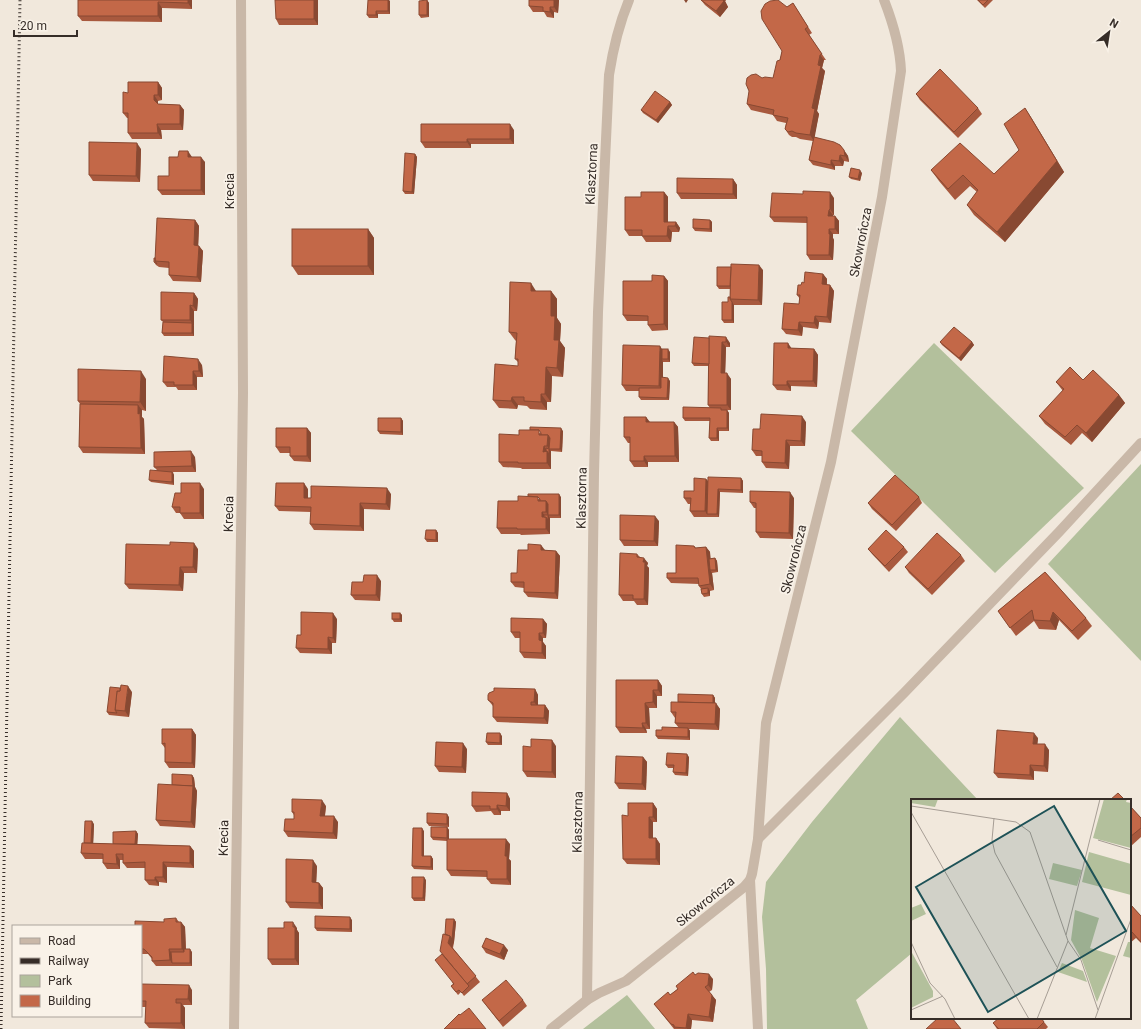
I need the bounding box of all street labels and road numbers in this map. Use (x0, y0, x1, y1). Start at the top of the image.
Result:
street label: Klasztorna (582, 143, 601, 205)
street label: Krecia (222, 173, 237, 209)
street label: Skowrończa (846, 206, 875, 278)
street label: Klasztorna (573, 467, 590, 529)
street label: Krecia (221, 496, 236, 532)
street label: Skowrończa (778, 523, 809, 595)
street label: Klasztorna (569, 791, 586, 853)
street label: Krecia (216, 820, 231, 856)
street label: Skowrończa (673, 873, 738, 929)

